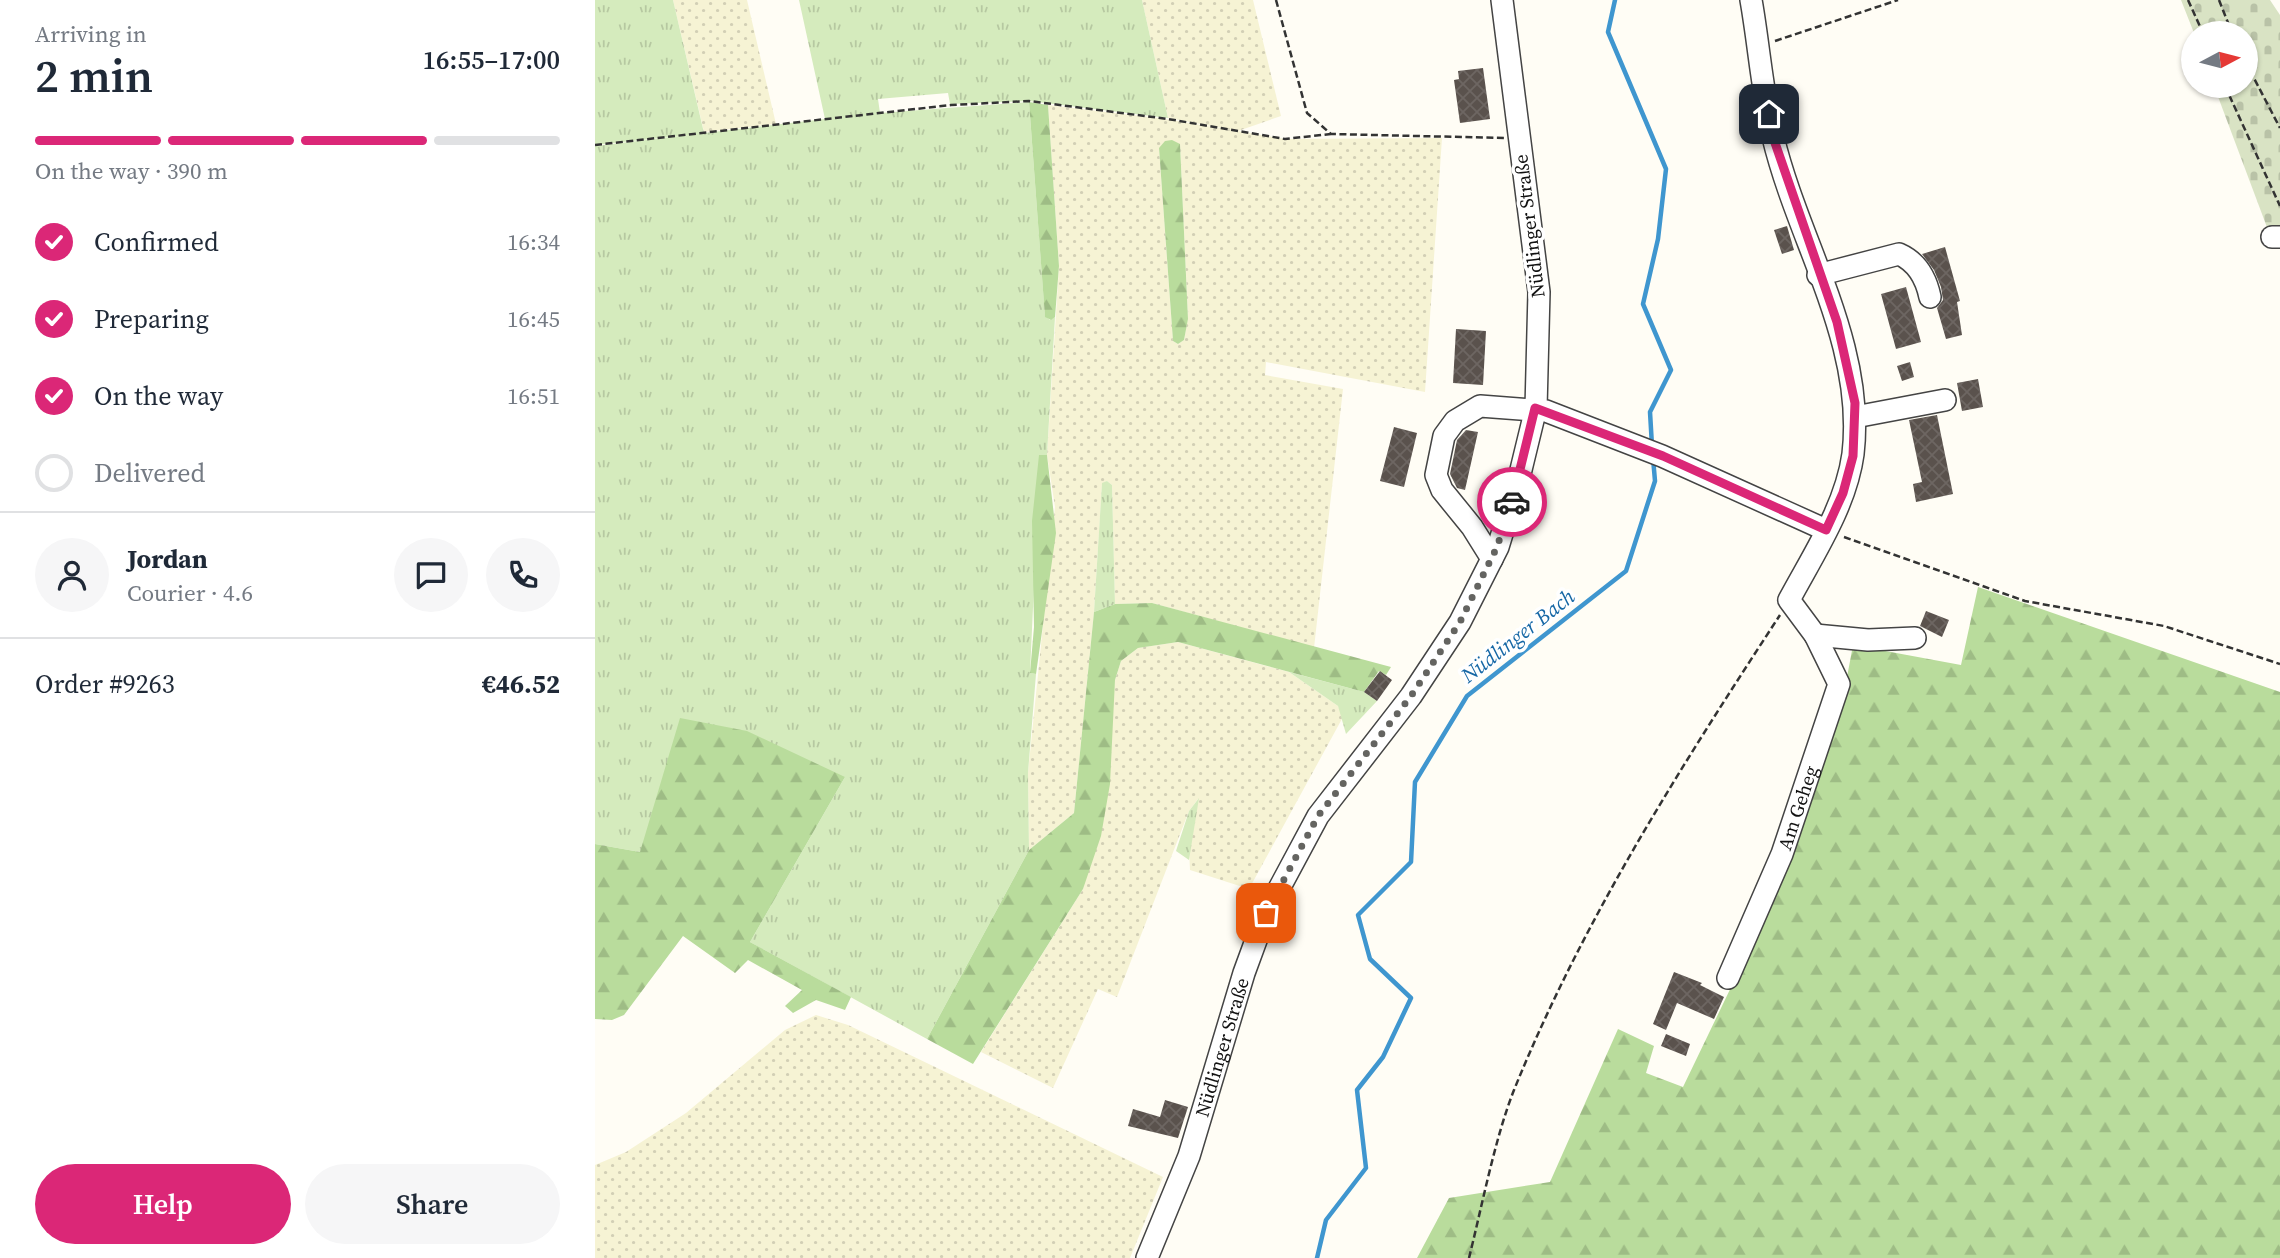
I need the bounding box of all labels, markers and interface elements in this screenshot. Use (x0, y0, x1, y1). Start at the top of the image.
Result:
text: Arriving in (35, 18, 147, 50)
north arrow (2181, 21, 2257, 98)
map controls (2181, 21, 2258, 98)
text: 16:55–17:00 (423, 42, 560, 78)
text: 2 min (35, 44, 153, 107)
pin (1739, 84, 1799, 144)
icon: home (1750, 95, 1788, 133)
street label: Nüdlinger Straße (1507, 153, 1551, 299)
text: On the way · 390 m (35, 155, 228, 187)
icon: check (35, 223, 73, 261)
text: Confirmed (94, 224, 219, 260)
text: 16:34 (507, 226, 560, 258)
icon: check (35, 300, 73, 338)
text: Preparing (94, 301, 209, 337)
text: 16:45 (507, 303, 560, 335)
icon: check (35, 377, 73, 415)
text: On the way (94, 378, 223, 414)
text: 16:51 (507, 380, 560, 412)
text: Delivered (94, 455, 205, 491)
courier (1477, 467, 1547, 537)
icon: car (1493, 483, 1531, 521)
button: person (35, 538, 109, 612)
button: chat (394, 538, 468, 612)
button: phone (486, 538, 560, 612)
text: Jordan (127, 541, 208, 577)
text: Courier · 4.6 (127, 577, 253, 609)
water label: Nüdlinger Bach (1454, 582, 1581, 690)
text: Order #9263 (35, 666, 175, 702)
text: €46.52 (482, 666, 560, 702)
street label: Am Geheg (1771, 762, 1824, 853)
pin (1236, 883, 1296, 943)
icon: bag (1247, 894, 1285, 932)
street label: Nüdlinger Straße (1189, 974, 1255, 1120)
button: Help (35, 1164, 291, 1244)
button: Share (305, 1164, 560, 1244)

